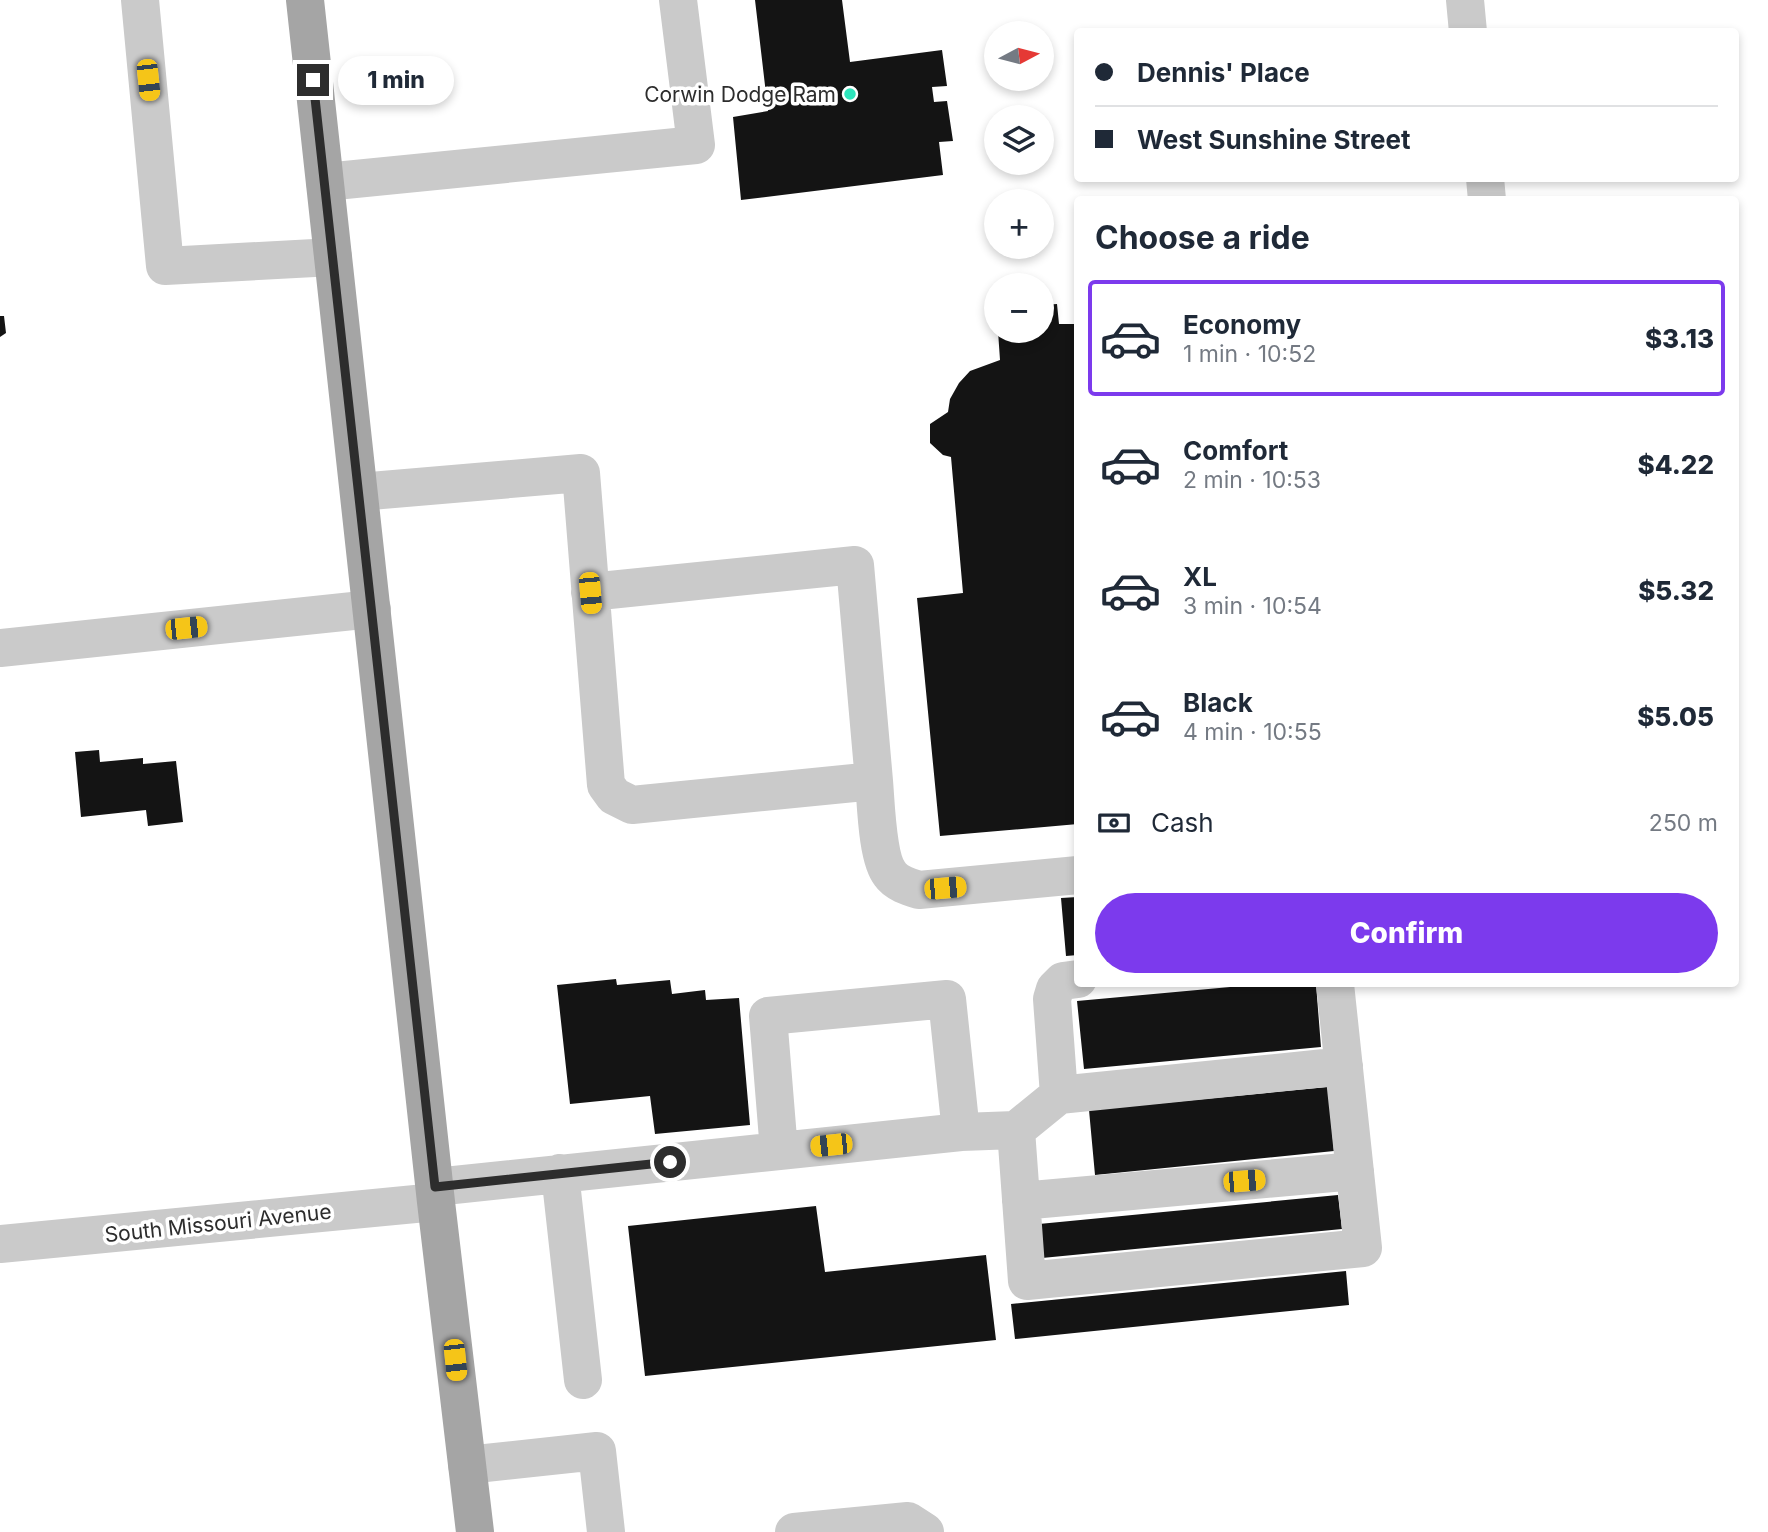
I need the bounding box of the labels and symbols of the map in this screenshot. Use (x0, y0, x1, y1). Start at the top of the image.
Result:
north arrow (984, 21, 1054, 91)
callout: 1 min (338, 56, 453, 104)
car (136, 58, 161, 102)
route end (297, 64, 329, 96)
place label: Corwin Dodge Ram (644, 82, 836, 107)
marker: Corwin Dodge Ram (842, 86, 858, 102)
car (578, 571, 603, 615)
car (165, 615, 208, 641)
car (924, 876, 967, 900)
car (810, 1132, 853, 1158)
route start (654, 1146, 686, 1178)
car (1223, 1169, 1266, 1193)
street label: South Missouri Avenue (103, 1199, 333, 1247)
car (443, 1338, 468, 1382)

